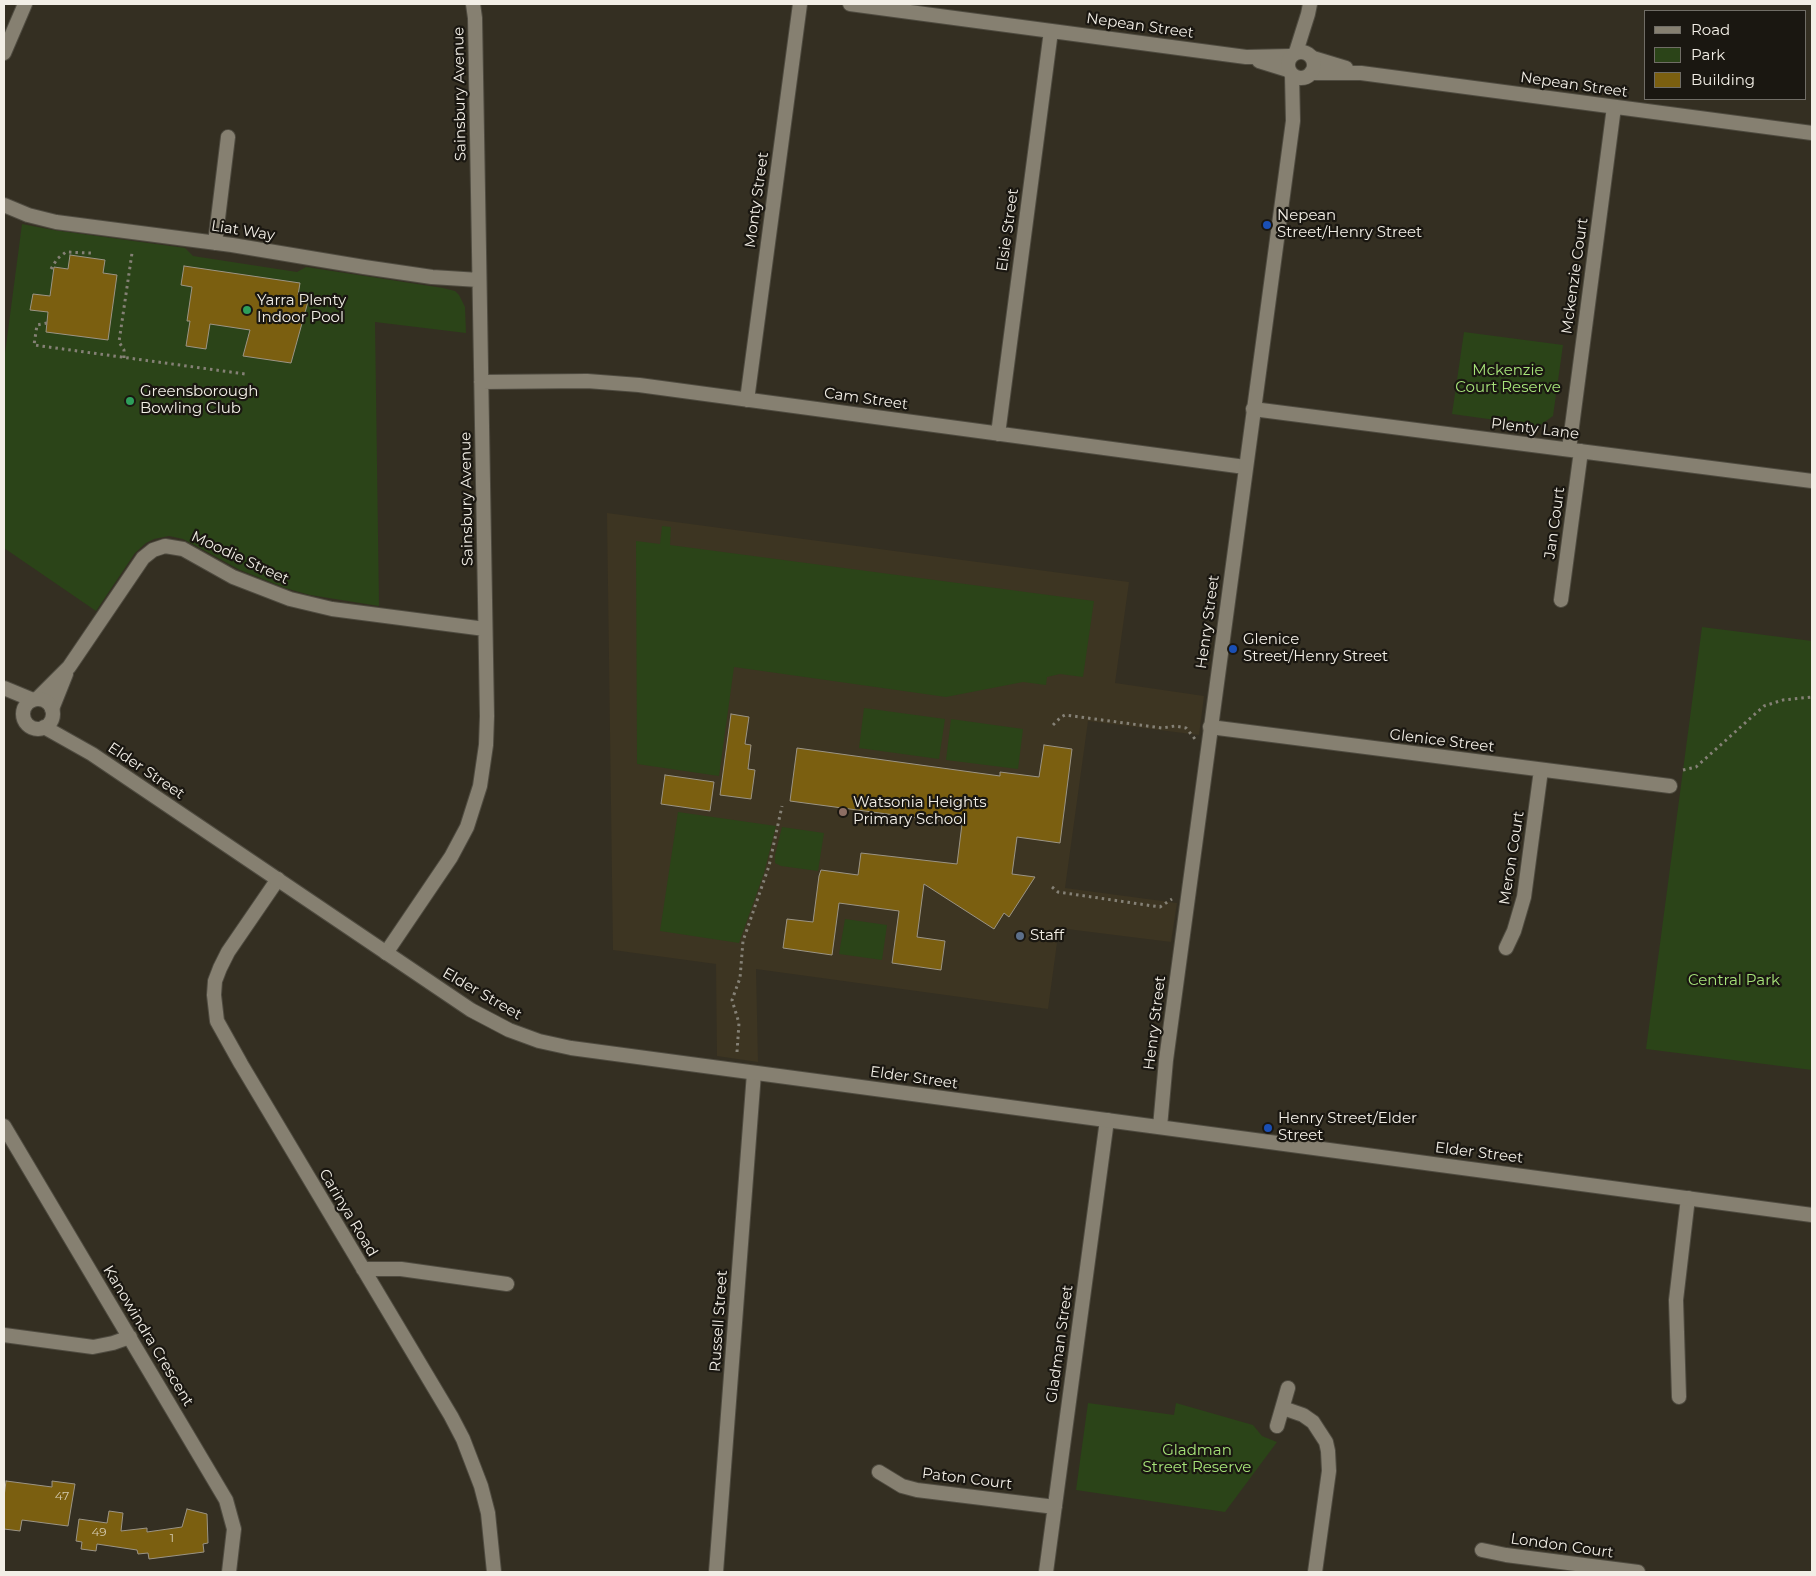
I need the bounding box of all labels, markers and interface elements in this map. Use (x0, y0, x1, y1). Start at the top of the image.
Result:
street label: Nepean Street (1085, 10, 1195, 42)
legend (1644, 10, 1806, 100)
text: Road (1691, 20, 1730, 39)
street label: Sainsbury Avenue (450, 27, 470, 161)
text: Park (1691, 45, 1725, 64)
street label: Nepean Street (1519, 69, 1629, 101)
text: Building (1691, 70, 1755, 89)
street label: Monty Street (741, 151, 773, 249)
street label: Elsie Street (993, 187, 1023, 273)
place label: Nepean Street/Henry Street (1277, 207, 1422, 242)
street label: Liat Way (210, 217, 276, 245)
street label: Mckenzie Court (1558, 217, 1592, 335)
marker: Nepean Street/Henry Street (1261, 219, 1273, 231)
place label: Yarra Plenty Indoor Pool (257, 292, 346, 327)
marker: Yarra Plenty Indoor Pool (241, 304, 253, 316)
park label: Mckenzie Court Reserve (1455, 362, 1561, 397)
place label: Greensborough Bowling Club (140, 383, 258, 418)
street label: Cam Street (823, 384, 909, 414)
marker: Greensborough Bowling Club (124, 395, 136, 407)
street label: Plenty Lane (1490, 415, 1580, 443)
street label: Sainsbury Avenue (457, 432, 477, 566)
street label: Jan Court (1541, 486, 1569, 560)
street label: Moodie Street (188, 528, 292, 588)
street label: Henry Street (1192, 574, 1224, 670)
place label: Glenice Street/Henry Street (1243, 631, 1388, 666)
marker: Glenice Street/Henry Street (1227, 643, 1239, 655)
street label: Glenice Street (1389, 726, 1495, 756)
street label: Elder Street (104, 739, 188, 803)
place label: Watsonia Heights Primary School (853, 794, 987, 829)
marker: Watsonia Heights Primary School (837, 806, 849, 818)
street label: Meron Court (1496, 810, 1528, 906)
place label: Staff (1030, 927, 1064, 945)
marker: Staff (1014, 930, 1026, 942)
street label: Elder Street (439, 964, 525, 1024)
park label: Central Park (1688, 972, 1780, 990)
street label: Henry Street (1140, 975, 1170, 1071)
street label: Elder Street (869, 1063, 959, 1093)
place label: Henry Street/Elder Street (1278, 1110, 1417, 1145)
marker: Henry Street/Elder Street (1262, 1122, 1274, 1134)
street label: Elder Street (1434, 1139, 1524, 1167)
street label: Carinya Road (315, 1166, 381, 1260)
street label: Kanowindra Crescent (99, 1262, 197, 1410)
street label: Russell Street (706, 1270, 732, 1372)
street label: Gladman Street (1043, 1284, 1077, 1404)
park label: Gladman Street Reserve (1143, 1442, 1251, 1477)
street label: Paton Court (921, 1465, 1013, 1493)
house number: 47 (55, 1489, 69, 1503)
house number: 49 (91, 1525, 107, 1539)
street label: London Court (1509, 1530, 1615, 1562)
house number: 1 (170, 1531, 174, 1545)

